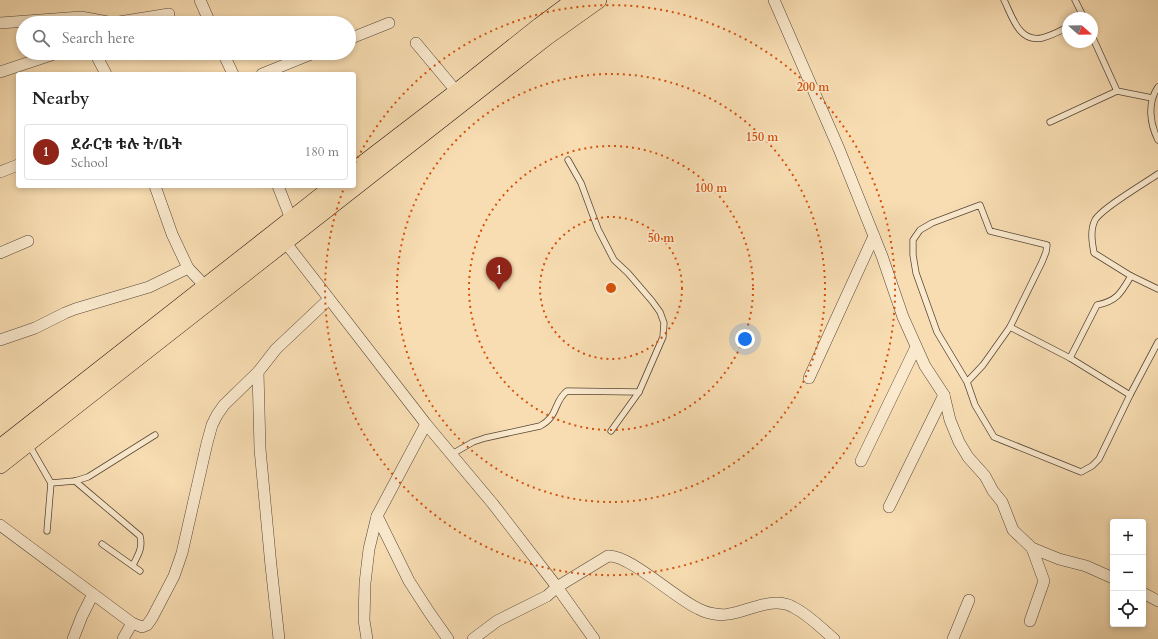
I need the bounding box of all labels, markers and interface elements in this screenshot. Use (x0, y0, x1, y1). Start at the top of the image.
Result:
north arrow (1062, 12, 1098, 48)
search box (16, 16, 356, 60)
icon: search (30, 27, 52, 49)
text: Search here (62, 28, 135, 48)
text: 200 m (797, 79, 830, 95)
text: Nearby (32, 87, 89, 110)
text: 150 m (746, 129, 779, 145)
text: ደራርቱ ቱሉ ት/ቤት (71, 134, 182, 154)
text: 1 (43, 143, 49, 161)
text: 180 m (305, 143, 339, 161)
text: School (71, 154, 108, 172)
text: 100 m (695, 180, 728, 196)
text: 50 m (648, 230, 675, 246)
pin: 1 (486, 257, 512, 290)
centre of rings (604, 281, 618, 295)
your location (735, 329, 755, 349)
map controls (1110, 519, 1146, 627)
button: + (1110, 519, 1146, 555)
button: − (1110, 555, 1146, 591)
button: locate (1110, 591, 1146, 627)

